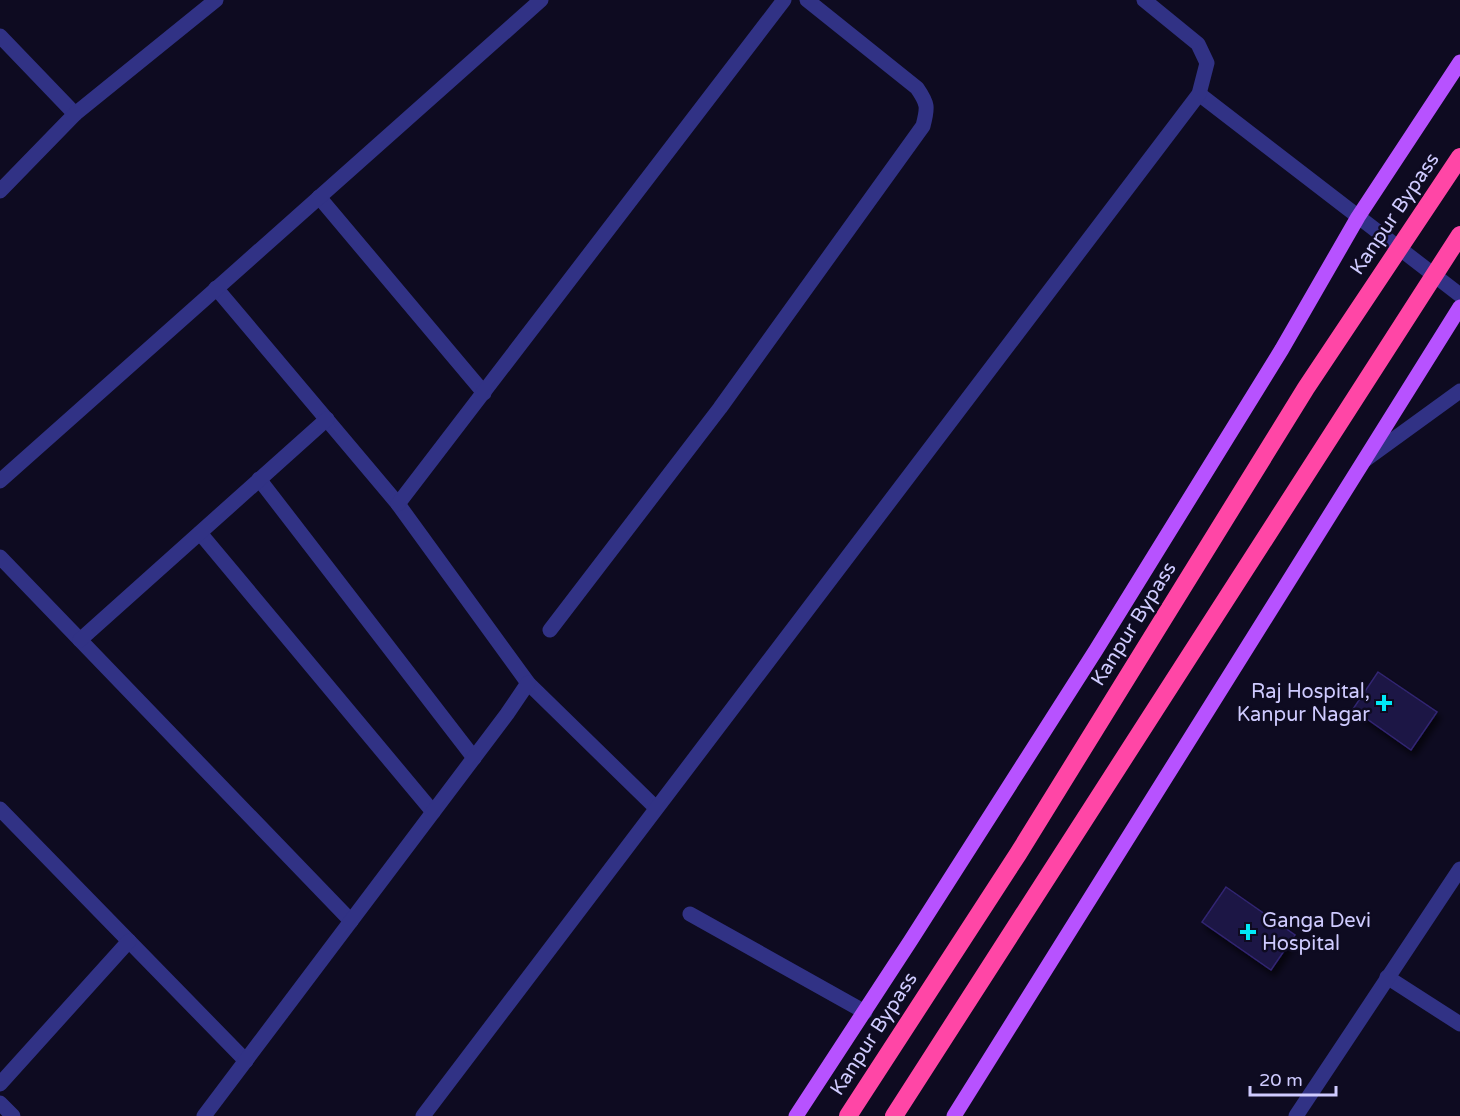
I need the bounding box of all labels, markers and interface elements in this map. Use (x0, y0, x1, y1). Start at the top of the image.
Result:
street label: Kanpur Bypass (1345, 148, 1445, 280)
street label: Kanpur Bypass (1086, 557, 1182, 691)
place label: Raj Hospital, Kanpur Nagar (1237, 680, 1370, 727)
marker: Raj Hospital, Kanpur Nagar (1375, 694, 1393, 712)
place label: Ganga Devi Hospital (1262, 909, 1371, 956)
marker: Ganga Devi Hospital (1239, 923, 1257, 941)
street label: Kanpur Bypass (825, 968, 923, 1100)
scale bar (1250, 1059, 1336, 1097)
text: 20 m (1259, 1069, 1303, 1091)

